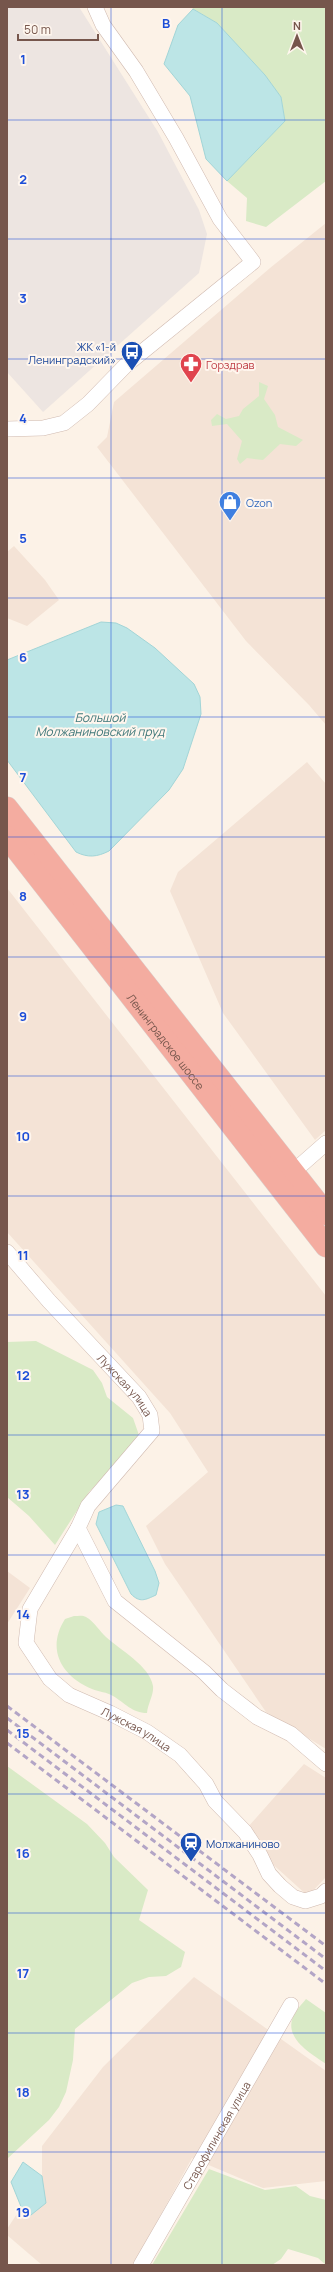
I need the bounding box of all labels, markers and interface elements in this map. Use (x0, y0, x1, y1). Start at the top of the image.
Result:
text: B (162, 14, 170, 32)
scale bar (18, 16, 98, 42)
north arrow (277, 16, 317, 56)
text: N (293, 18, 301, 33)
text: 50 m (24, 21, 51, 38)
text: 1 (20, 50, 26, 68)
text: 2 (19, 170, 27, 188)
text: 3 (19, 289, 27, 307)
place label: ЖК «1-й Ленинградский» (28, 339, 116, 367)
bus stop icon: ЖК «1-й Ленинградский» (119, 339, 145, 372)
pharmacy icon: Горздрав (178, 351, 204, 384)
place label: Горздрав (206, 357, 255, 372)
text: 4 (19, 409, 27, 427)
shop icon: Ozon (217, 489, 243, 522)
place label: Ozon (246, 495, 272, 510)
text: 5 (19, 529, 27, 547)
text: 6 (19, 648, 27, 666)
water label: Большой Молжаниновский пруд (35, 709, 165, 740)
text: 7 (20, 768, 27, 786)
text: 8 (19, 887, 27, 905)
street label: Ленинградское шоссе (124, 990, 209, 1093)
text: 9 (19, 1007, 27, 1025)
text: 10 (16, 1127, 30, 1145)
text: 11 (17, 1246, 29, 1264)
street label: Лужская улица (94, 1350, 156, 1419)
text: 12 (16, 1366, 30, 1384)
text: 13 (16, 1485, 30, 1503)
text: 14 (16, 1605, 30, 1623)
street label: Лужская улица (99, 1703, 174, 1754)
text: 15 (16, 1724, 30, 1742)
station icon: Молжаниново (178, 1830, 204, 1863)
place label: Молжаниново (206, 1836, 280, 1851)
text: 16 (16, 1844, 30, 1862)
text: 17 (17, 1964, 29, 1982)
street label: Старофилинская улица (179, 2078, 253, 2192)
text: 18 (16, 2083, 30, 2101)
text: 19 (16, 2203, 30, 2221)

